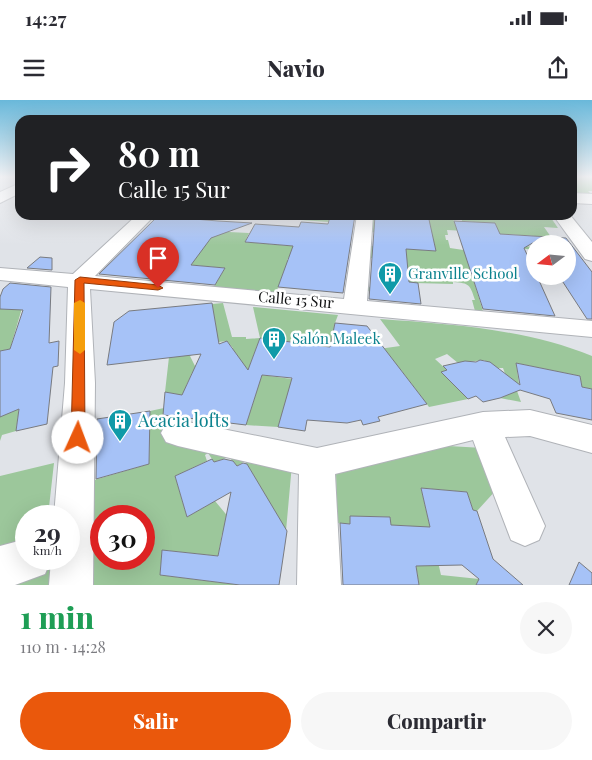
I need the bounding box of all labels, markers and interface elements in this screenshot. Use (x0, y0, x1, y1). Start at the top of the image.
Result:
text: 14:27 (25, 5, 66, 31)
text: Navio (267, 53, 325, 83)
icon: menu (20, 54, 48, 82)
icon: share (544, 54, 572, 82)
text: 80 m (118, 129, 200, 176)
icon: right (35, 135, 100, 200)
text: Calle 15 Sur (118, 174, 230, 204)
north arrow (526, 235, 576, 285)
map controls (526, 235, 576, 285)
pin (137, 237, 179, 288)
icon: arrive (144, 244, 172, 272)
building icon: Granville School (377, 261, 403, 295)
place label: Granville School (408, 263, 518, 283)
street label: Calle 15 Sur (257, 286, 335, 312)
building icon: Salón Maleek (261, 326, 287, 360)
place label: Salón Maleek (292, 328, 381, 348)
building icon: Acacia lofts (107, 408, 133, 442)
place label: Acacia lofts (137, 408, 229, 432)
position arrow (51, 411, 103, 463)
speed limit sign: 30 (90, 505, 155, 570)
text: 29 (34, 515, 61, 548)
text: km/h (33, 542, 62, 558)
text: 1 min (20, 597, 94, 637)
button: close (520, 602, 572, 654)
text: 110 m · 14:28 (20, 636, 106, 657)
button: Salir (20, 692, 291, 750)
button: Compartir (301, 692, 572, 750)

